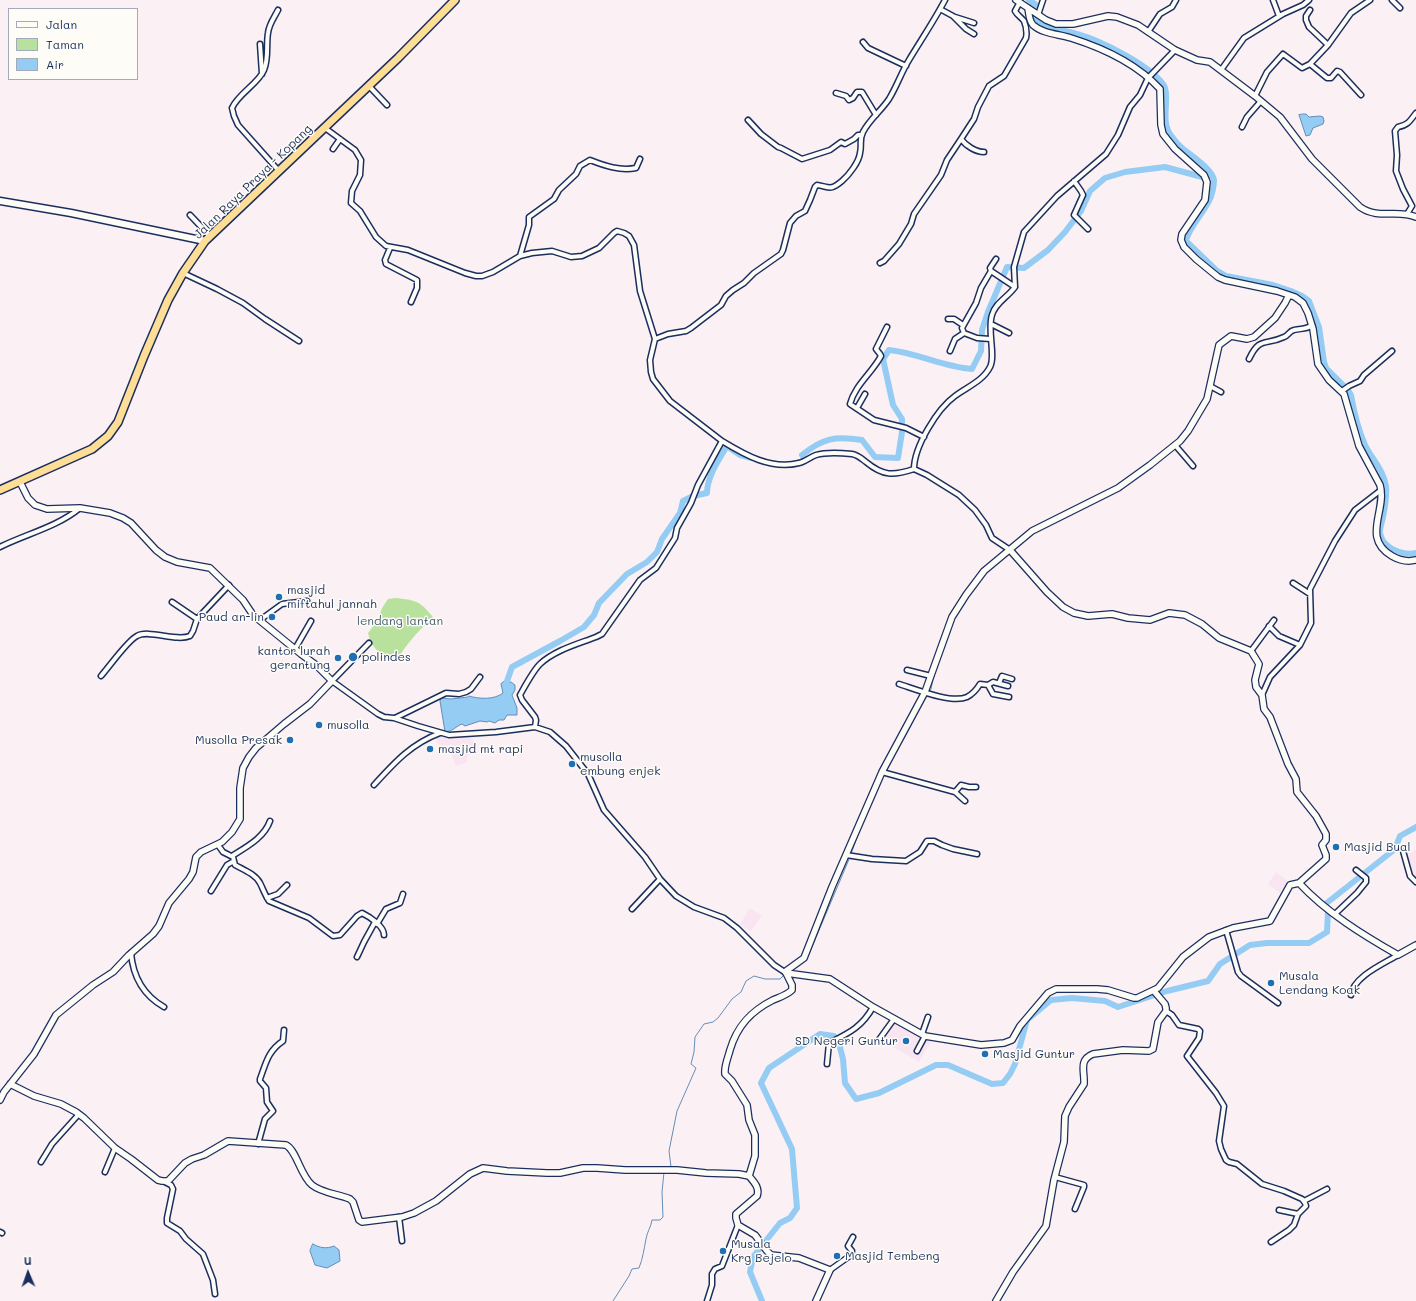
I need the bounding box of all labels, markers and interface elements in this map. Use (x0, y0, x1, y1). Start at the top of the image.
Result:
legend (8, 8, 138, 80)
text: Jalan (46, 16, 77, 32)
text: Taman (46, 36, 84, 52)
text: Air (46, 56, 64, 72)
street label: Jalan Raya Praya - Kopang (191, 122, 315, 242)
place label: masjid miftahul jannah (287, 583, 377, 611)
marker: masjid miftahul jannah (274, 592, 284, 602)
place label: Paud an-lin (199, 610, 264, 624)
marker: Paud an-lin (267, 612, 277, 622)
park label: lendang lantan (357, 614, 443, 628)
place label: kantor lurah gerantung (257, 644, 330, 672)
place label: polindes (362, 650, 411, 664)
marker: polindes (347, 651, 359, 663)
marker: kantor lurah gerantung (333, 653, 343, 663)
place label: musolla (327, 718, 370, 732)
marker: musolla (314, 720, 324, 730)
place label: Musolla Presak (195, 733, 282, 747)
marker: Musolla Presak (285, 735, 295, 745)
place label: masjid mt rapi (438, 742, 523, 756)
marker: masjid mt rapi (425, 744, 435, 754)
place label: musolla embung enjek (580, 750, 661, 778)
marker: musolla embung enjek (567, 759, 577, 769)
place label: Masjid Bual (1344, 840, 1411, 854)
marker: Masjid Bual (1331, 842, 1341, 852)
place label: Musala Lendang Koak (1279, 969, 1360, 997)
marker: Musala Lendang Koak (1266, 978, 1276, 988)
place label: SD Negeri Guntur (795, 1034, 898, 1048)
marker: SD Negeri Guntur (901, 1036, 911, 1046)
place label: Masjid Guntur (993, 1047, 1075, 1061)
marker: Masjid Guntur (980, 1049, 990, 1059)
place label: Musala Krg Bejelo (731, 1237, 792, 1265)
marker: Musala Krg Bejelo (718, 1246, 728, 1256)
place label: Masjid Tembeng (845, 1249, 939, 1263)
marker: Masjid Tembeng (832, 1251, 842, 1261)
north arrow (8, 1253, 48, 1293)
text: U (23, 1253, 32, 1268)

